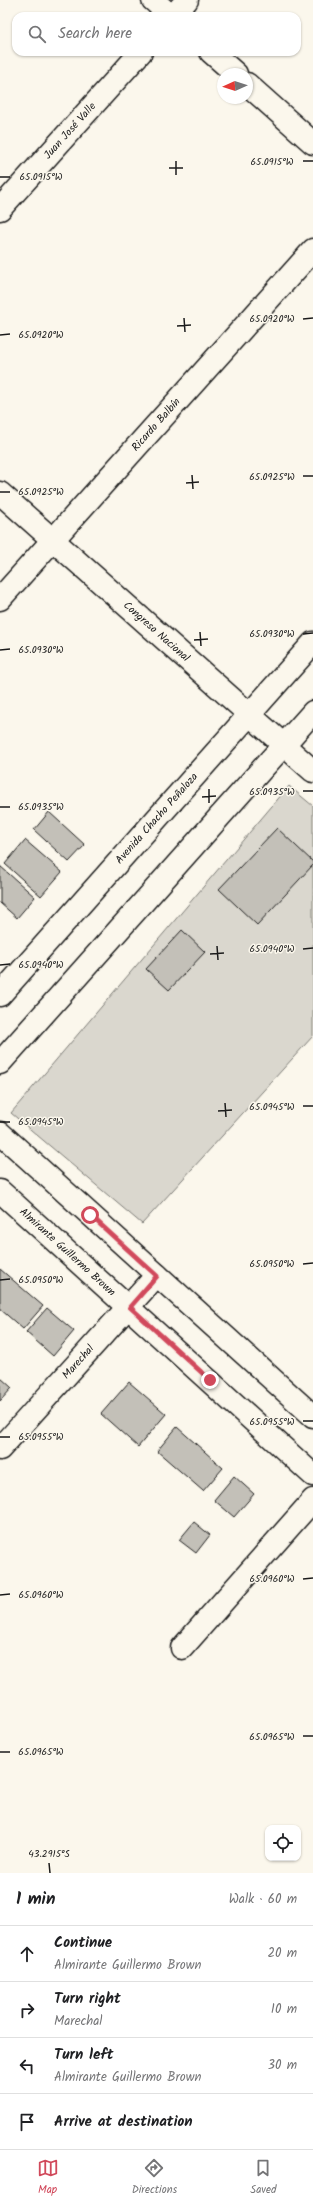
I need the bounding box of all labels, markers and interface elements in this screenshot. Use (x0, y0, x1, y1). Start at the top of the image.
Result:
search box (12, 12, 301, 56)
text: Search here (58, 22, 132, 46)
icon: search (26, 23, 48, 45)
north arrow (217, 68, 253, 104)
street label: Juan José Valle (40, 98, 101, 163)
text: 65.0915°W (251, 154, 294, 170)
text: 65.0915°W (20, 169, 63, 185)
text: 65.0920°W (249, 311, 295, 327)
text: 65.0920°W (18, 327, 64, 343)
street label: Ricardo Balbín (127, 394, 185, 456)
text: 65.0925°W (249, 469, 295, 485)
text: 65.0925°W (18, 484, 64, 500)
street label: Congreso Nacional (119, 597, 194, 667)
text: 65.0930°W (249, 626, 295, 642)
text: 65.0930°W (18, 642, 64, 658)
street label: Avenida Chacho Peñaloza (111, 769, 203, 869)
text: 65.0935°W (249, 784, 295, 800)
text: 65.0935°W (18, 799, 64, 815)
text: 65.0940°W (250, 941, 295, 957)
text: 65.0940°W (19, 957, 64, 973)
text: 65.0945°W (249, 1099, 295, 1115)
text: 65.0945°W (18, 1114, 64, 1130)
street label: Almirante Guillermo Brown (15, 1204, 120, 1301)
route start (81, 1206, 99, 1224)
text: 65.0950°W (250, 1256, 295, 1272)
text: 65.0950°W (19, 1272, 64, 1288)
street label: Marechal (58, 1341, 99, 1383)
route end (201, 1371, 219, 1389)
text: 65.0955°W (249, 1414, 295, 1430)
text: 65.0955°W (18, 1429, 64, 1445)
text: 65.0960°W (250, 1571, 295, 1587)
text: 65.0960°W (19, 1587, 64, 1603)
text: 65.0965°W (249, 1729, 295, 1745)
text: 65.0965°W (18, 1744, 64, 1760)
map controls (265, 1825, 301, 1861)
button: locate (265, 1825, 301, 1861)
text: 43.2915°S (28, 1846, 70, 1862)
text: 1 min (16, 1886, 55, 1913)
text: Walk · 60 m (229, 1889, 297, 1910)
text: Continue (54, 1931, 112, 1955)
icon: ahead (16, 1943, 38, 1965)
text: 20 m (267, 1943, 297, 1964)
text: Almirante Guillermo Brown (54, 1955, 201, 1976)
text: Turn right (54, 1987, 121, 2011)
icon: right (16, 1999, 38, 2021)
text: 10 m (271, 1999, 297, 2020)
text: Marechal (54, 2011, 103, 2032)
text: Turn left (54, 2043, 114, 2067)
icon: left (16, 2055, 38, 2077)
text: 30 m (268, 2055, 297, 2076)
text: Almirante Guillermo Brown (54, 2067, 201, 2088)
text: Arrive at destination (54, 2110, 193, 2134)
icon: arrive (16, 2111, 38, 2133)
tab: Map (37, 2157, 59, 2199)
tab: Directions (132, 2157, 177, 2199)
tab: Saved (250, 2157, 276, 2199)

